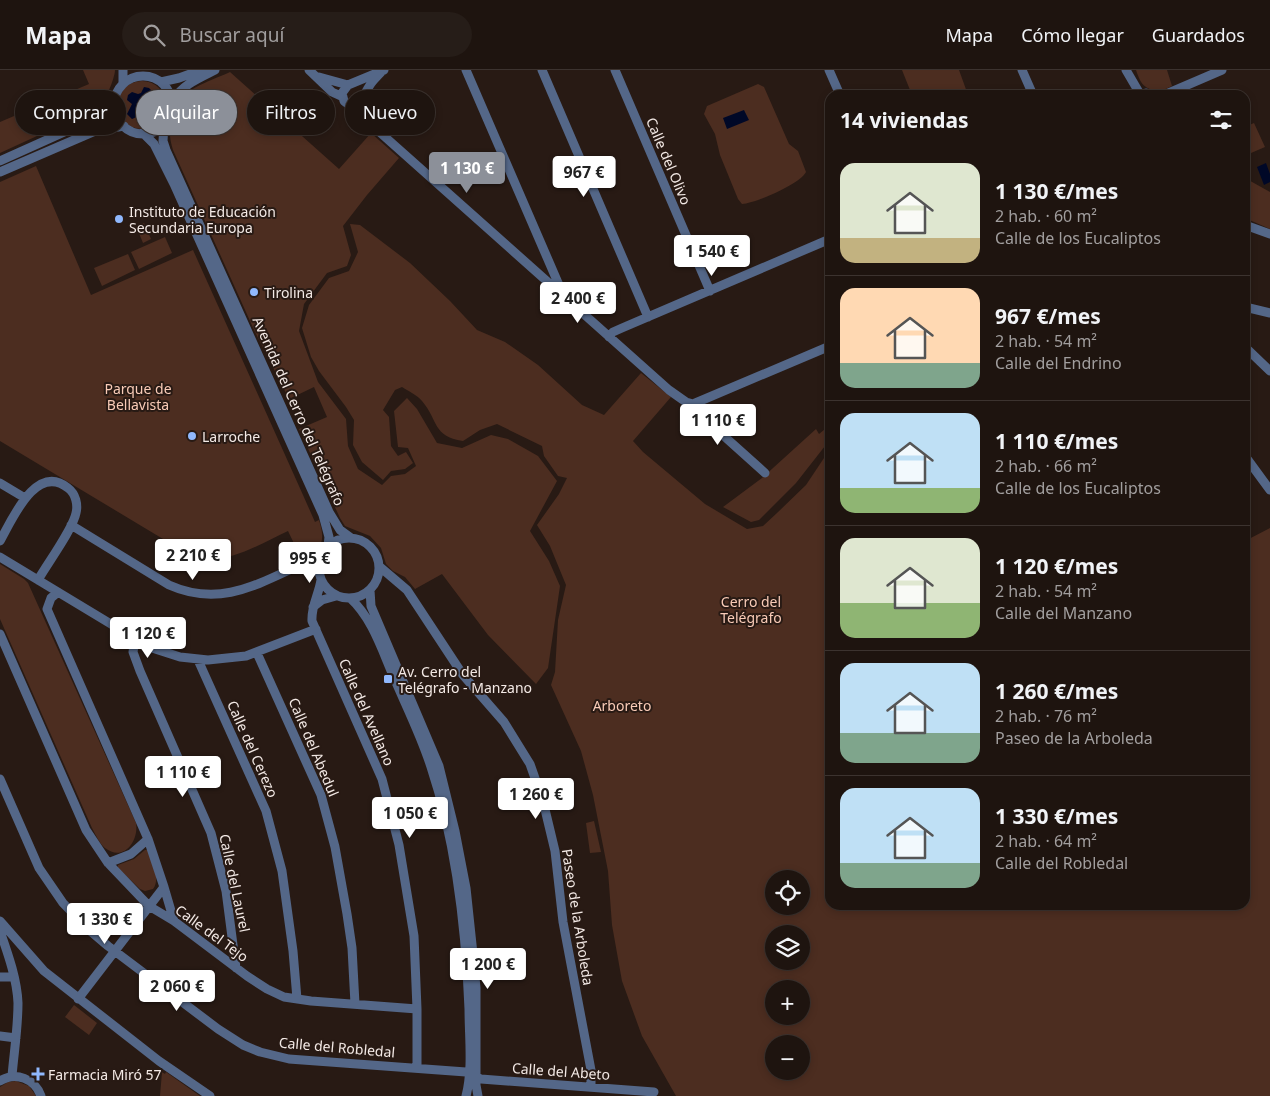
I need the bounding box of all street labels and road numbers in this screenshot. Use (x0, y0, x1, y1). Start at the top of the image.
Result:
street label: Calle del Olivo (642, 114, 696, 208)
street label: Avenida del Cerro del Telégrafo (249, 313, 349, 509)
street label: Calle del Avellano (335, 655, 399, 769)
street label: Calle del Abedul (285, 695, 343, 799)
street label: Calle del Cerezo (223, 698, 283, 800)
street label: Calle del Laurel (215, 832, 255, 934)
street label: Paseo de la Arboleda (558, 847, 598, 987)
street label: Calle del Tejo (172, 900, 252, 966)
street label: Calle del Robledal (278, 1032, 396, 1062)
street label: Calle del Abeto (511, 1058, 611, 1084)

